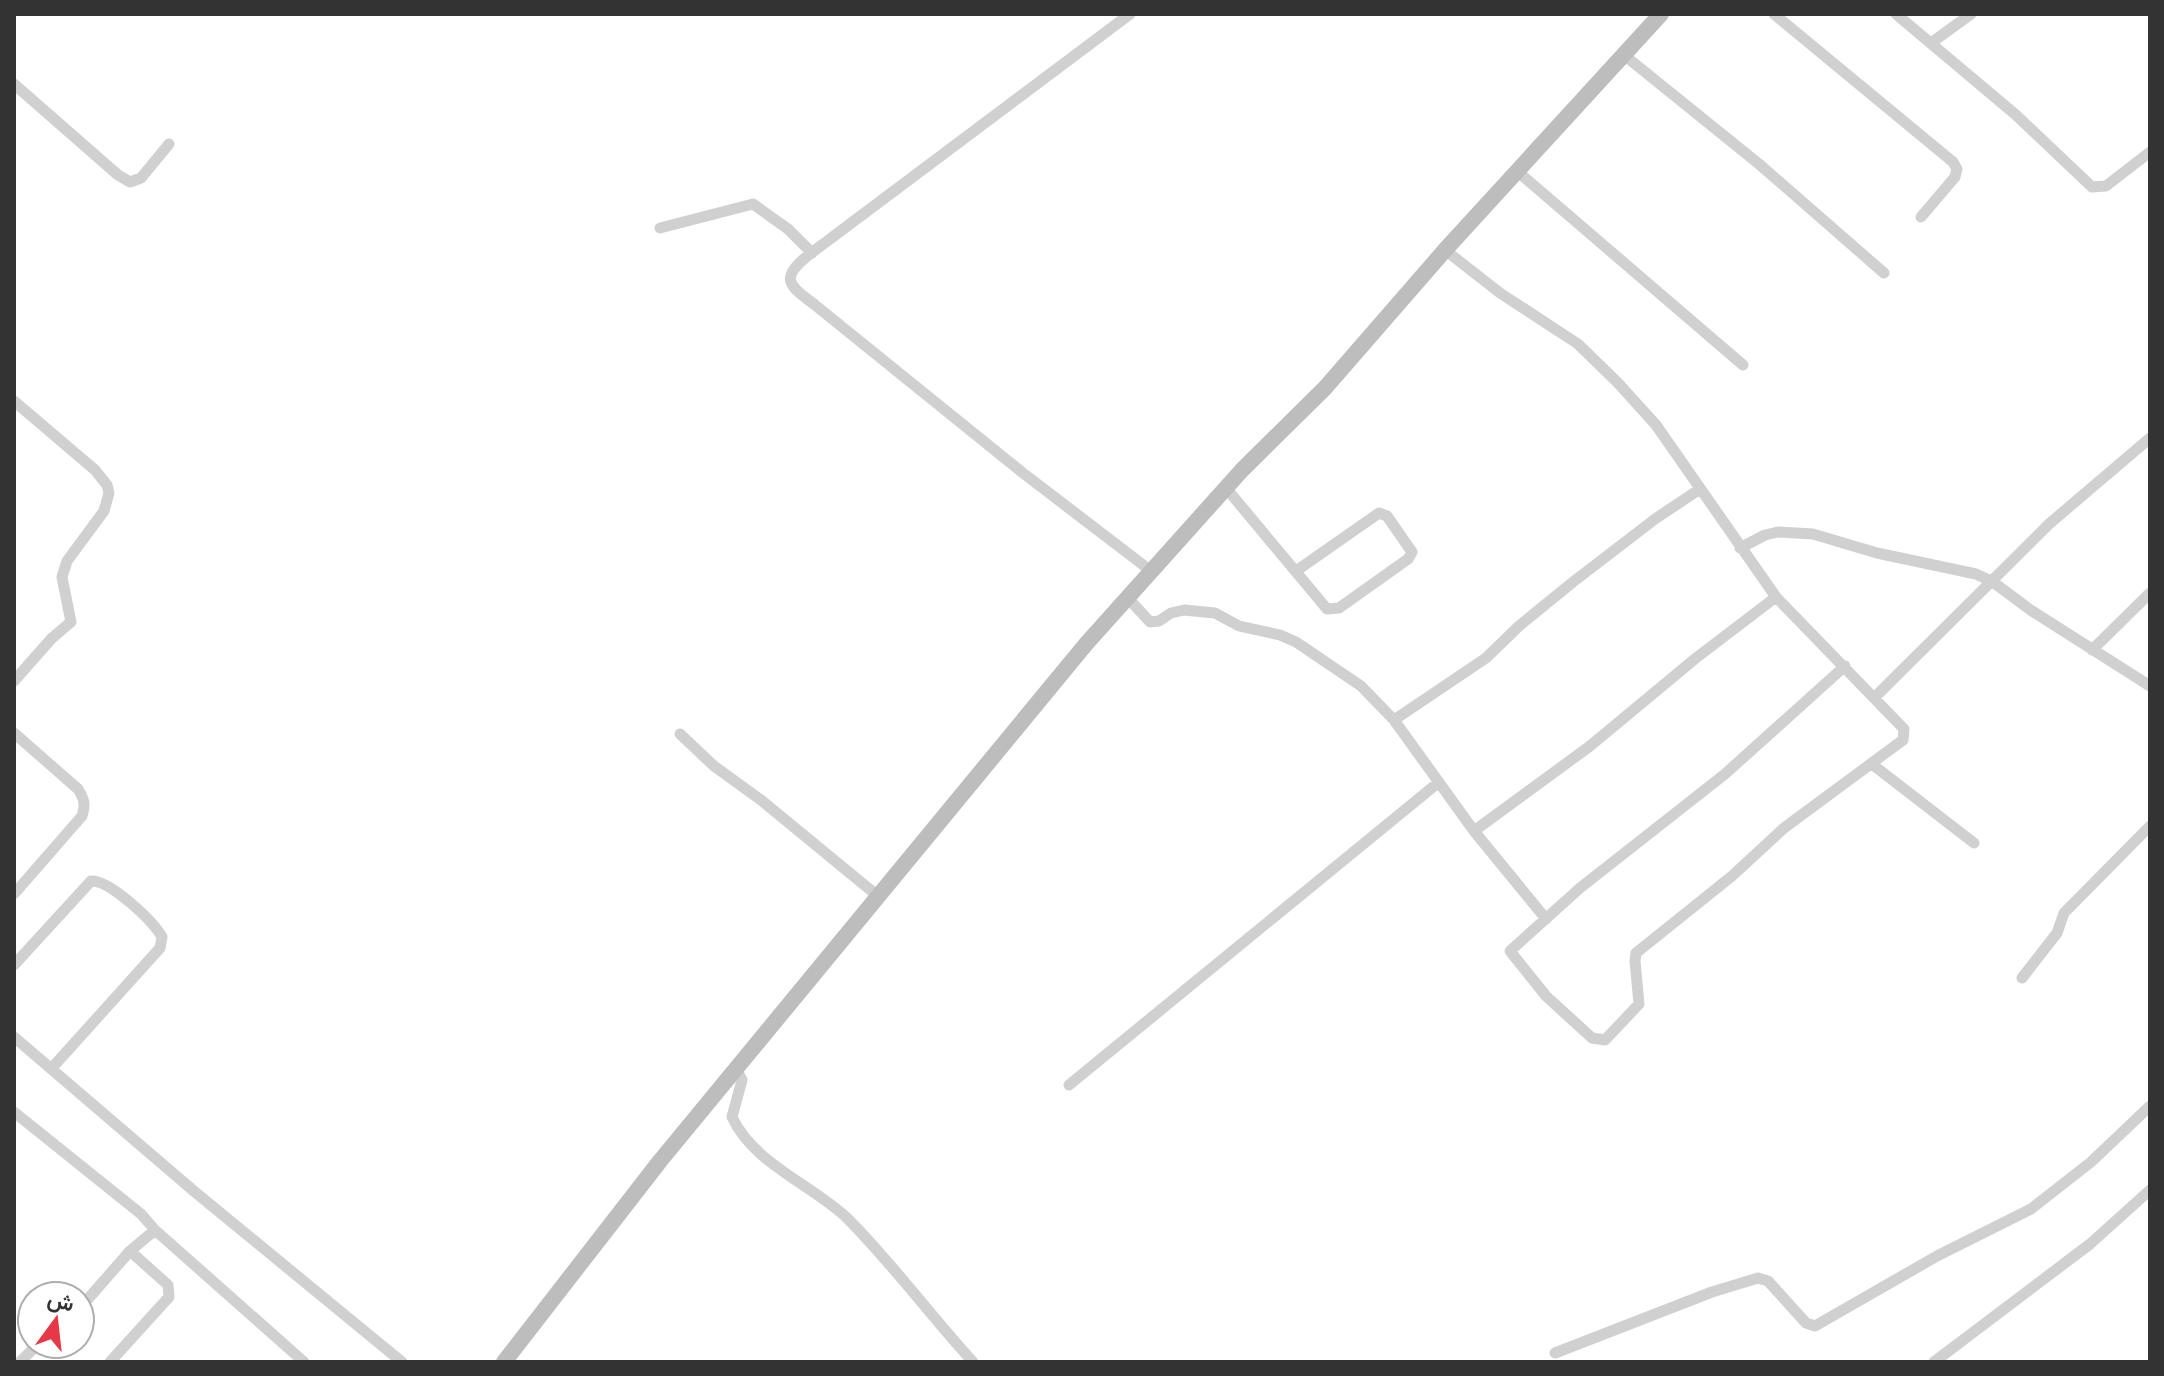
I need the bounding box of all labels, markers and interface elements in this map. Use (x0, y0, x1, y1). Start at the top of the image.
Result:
north arrow (16, 1280, 96, 1360)
text: ش (45, 1285, 77, 1318)

